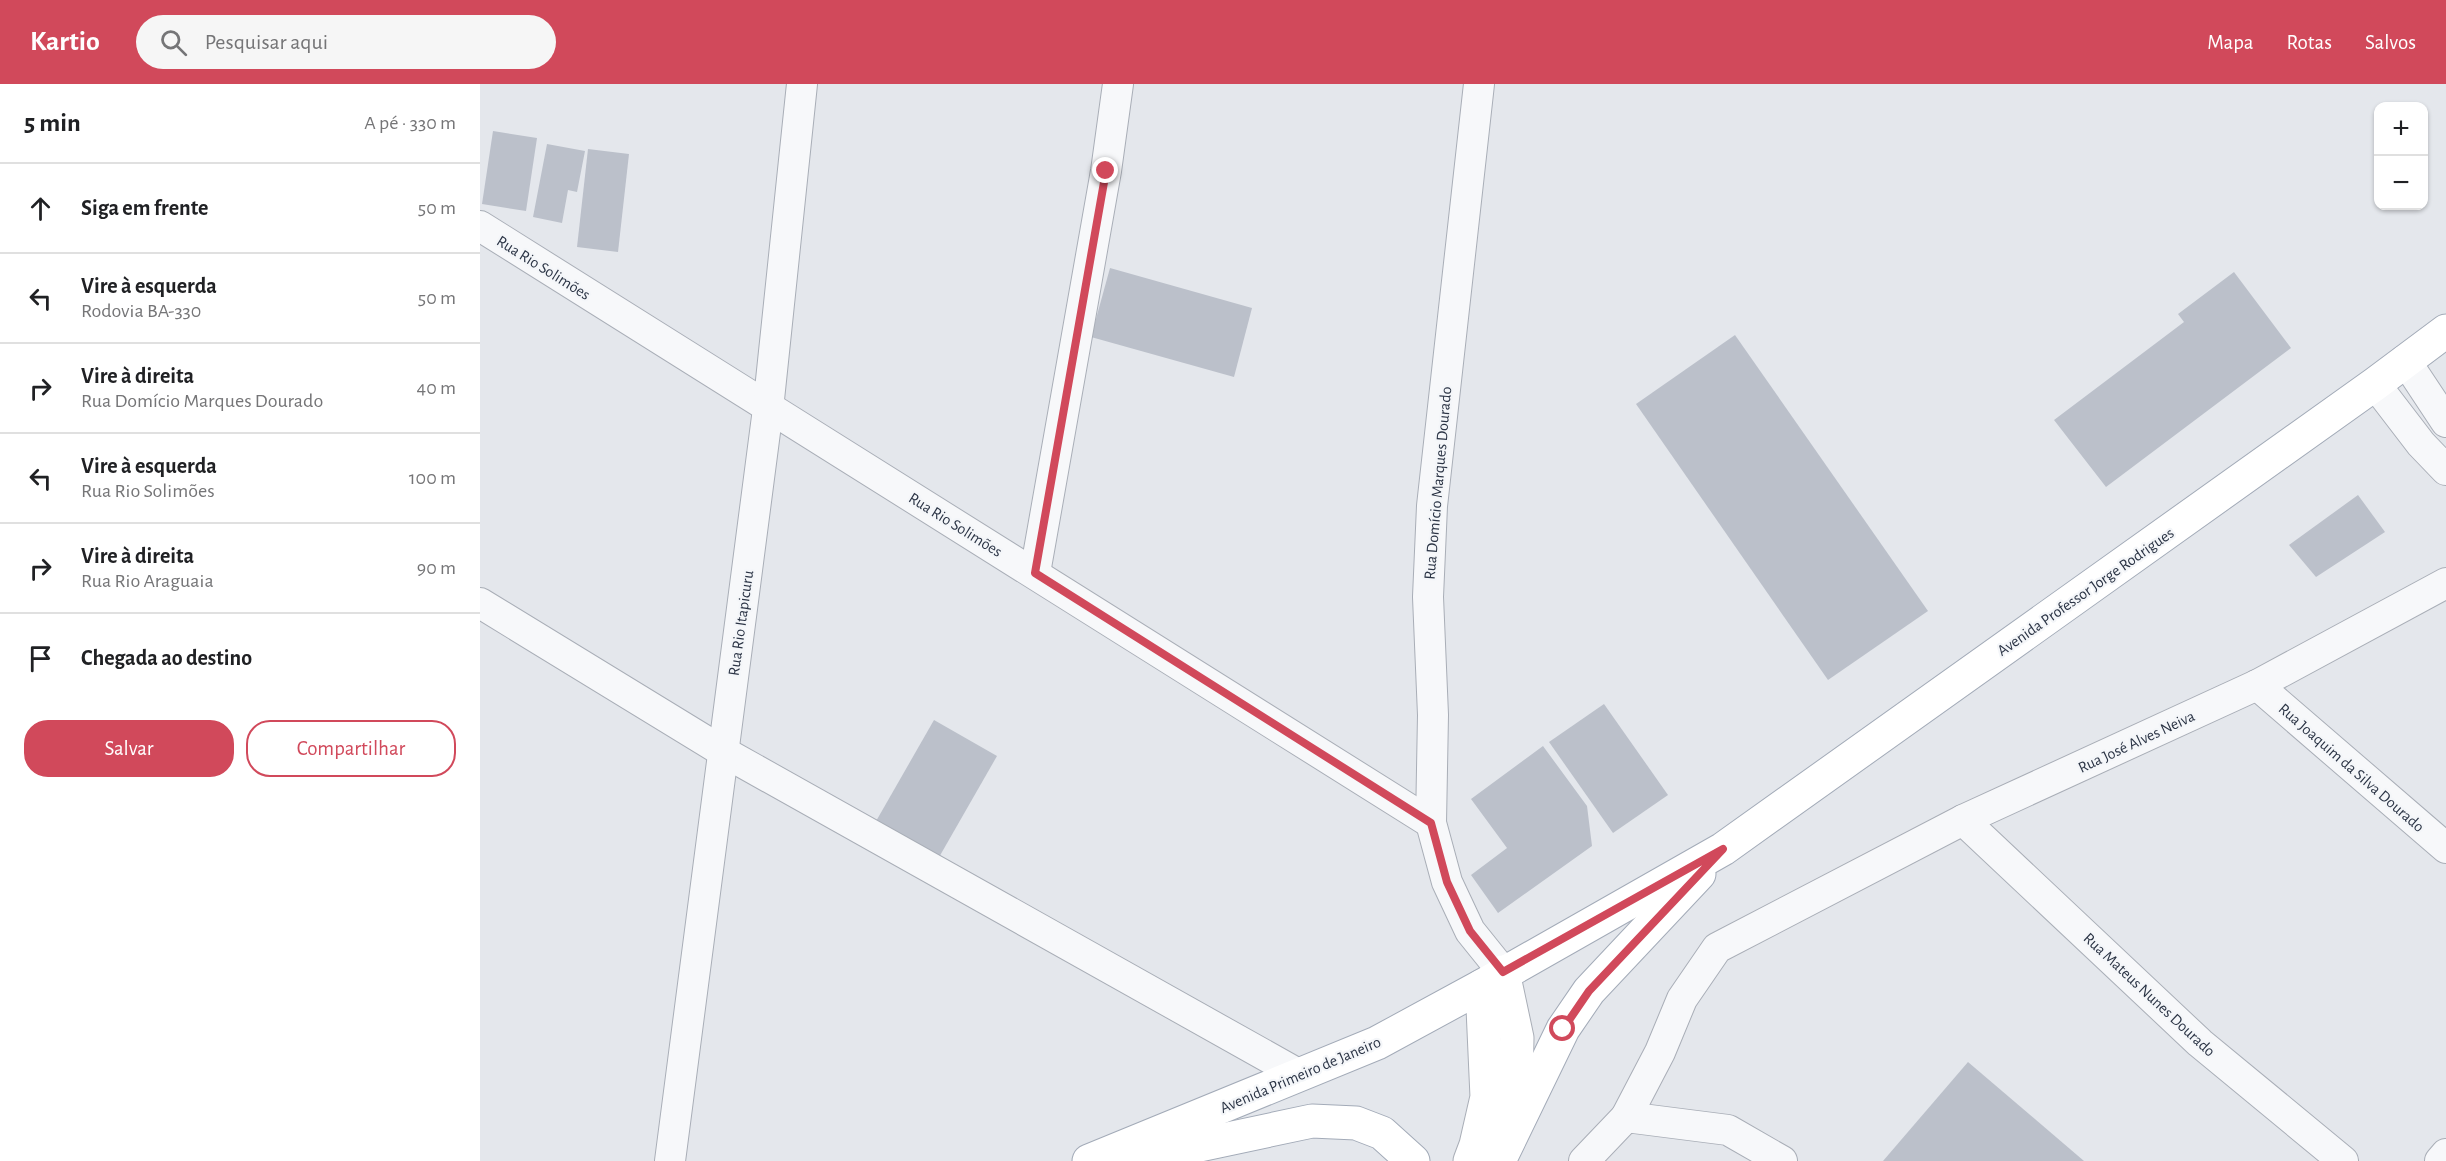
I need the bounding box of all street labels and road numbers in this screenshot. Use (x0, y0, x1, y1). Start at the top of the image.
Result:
street label: Rua Rio Solimões (494, 233, 593, 303)
street label: Rua Domício Marques Dourado (1422, 386, 1454, 580)
street label: Rua Rio Solimões (906, 490, 1005, 560)
street label: Avenida Professor Jorge Rodrigues (1994, 525, 2177, 659)
street label: Rua Rio Itapicuru (726, 569, 756, 677)
street label: Rua Joaquim da Silva Dourado (2275, 700, 2427, 835)
street label: Rua José Alves Neiva (2076, 708, 2197, 776)
street label: Rua Mateus Nunes Dourado (2081, 930, 2218, 1060)
street label: Avenida Primeiro de Janeiro (1218, 1034, 1383, 1116)

